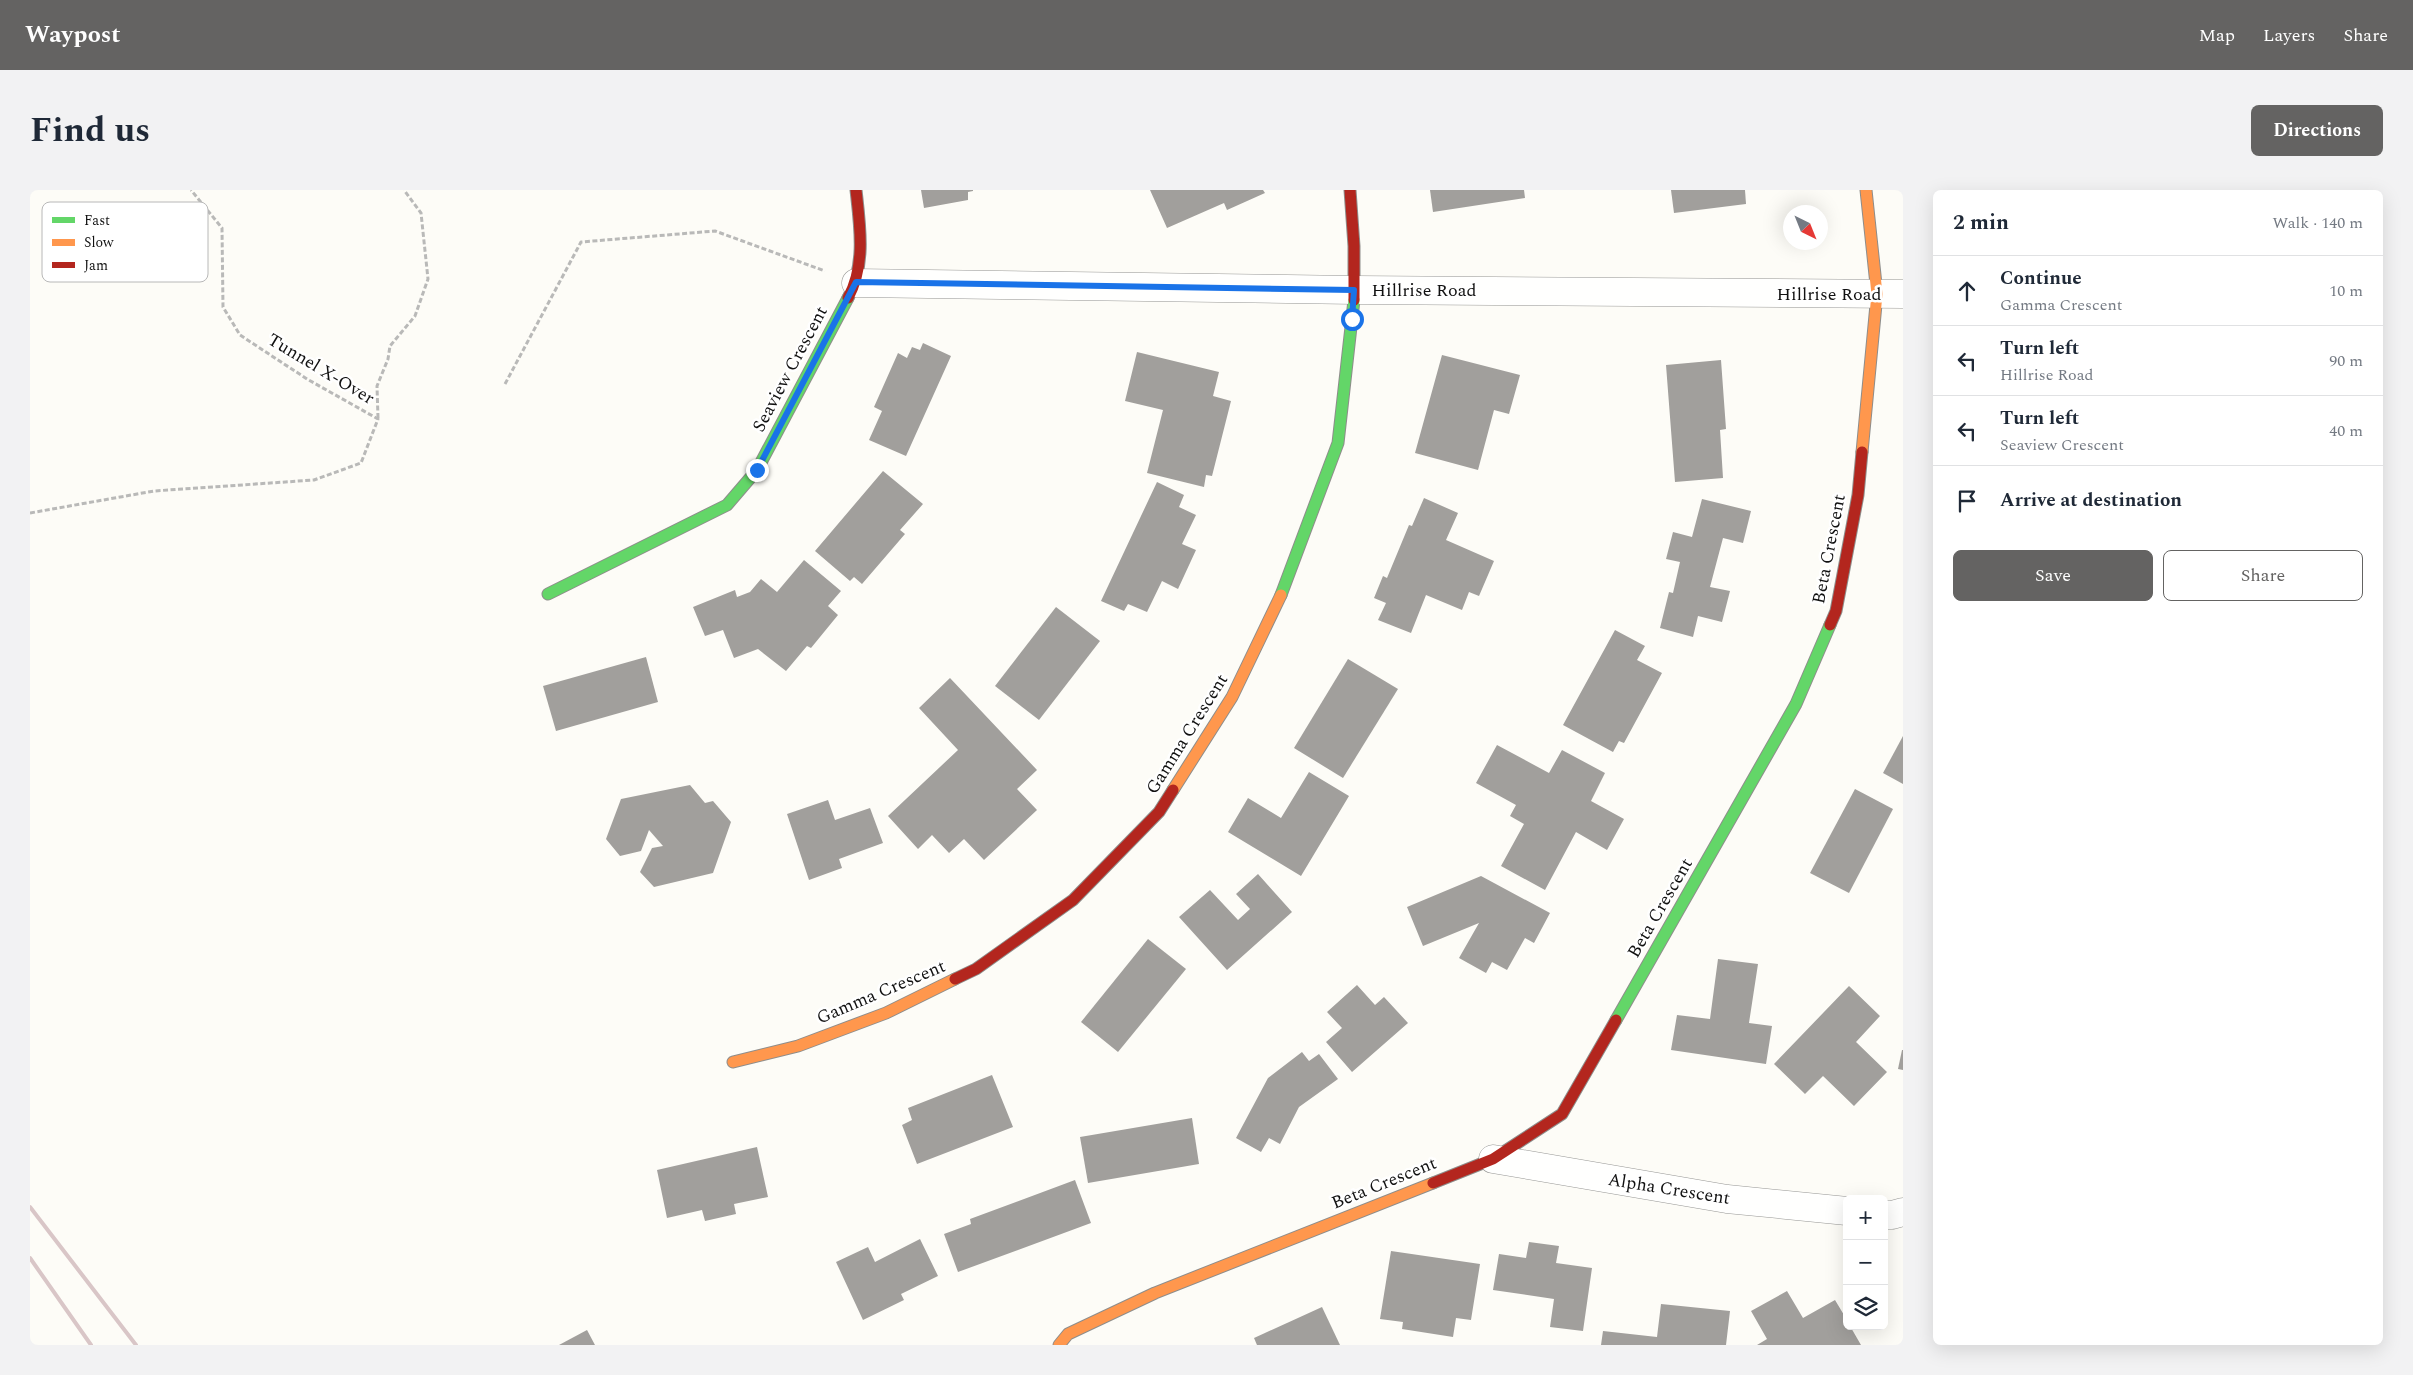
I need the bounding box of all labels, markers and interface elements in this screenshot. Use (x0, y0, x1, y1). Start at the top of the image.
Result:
text: Waypost (25, 17, 121, 53)
text: Map (2199, 22, 2235, 49)
text: Layers (2263, 22, 2315, 49)
text: Share (2343, 22, 2388, 49)
text: Find us (30, 104, 150, 157)
button: Directions (2251, 105, 2383, 156)
legend (42, 202, 208, 282)
north arrow (1783, 205, 1828, 250)
text: 2 min (1953, 207, 2009, 239)
text: Fast (84, 210, 110, 231)
text: Walk · 140 m (2272, 211, 2363, 235)
text: Slow (84, 232, 114, 253)
text: Jam (84, 255, 108, 276)
text: Continue (2000, 264, 2082, 293)
street label: Hillrise Road (1371, 277, 1477, 304)
icon: ahead (1953, 277, 1981, 305)
text: 10 m (2329, 279, 2363, 303)
street label: Hillrise Road (1776, 281, 1882, 308)
text: Gamma Crescent (2000, 293, 2122, 317)
street label: Seaview Crescent (745, 301, 835, 437)
route start (1341, 308, 1364, 331)
street label: Tunnel X-Over (262, 326, 380, 412)
text: Turn left (2000, 334, 2079, 363)
icon: left (1953, 347, 1981, 375)
text: 90 m (2329, 349, 2363, 373)
text: Hillrise Road (2000, 363, 2093, 387)
text: Turn left (2000, 404, 2079, 433)
icon: left (1953, 417, 1981, 445)
text: 40 m (2329, 419, 2363, 443)
text: Seaview Crescent (2000, 433, 2124, 457)
route end (746, 459, 769, 482)
text: Arrive at destination (2000, 486, 2182, 515)
icon: arrive (1953, 487, 1981, 515)
street label: Beta Crescent (1805, 492, 1853, 606)
button: Save (1953, 550, 2153, 601)
button: Share (2163, 550, 2363, 601)
street label: Gamma Crescent (1139, 668, 1235, 800)
street label: Beta Crescent (1620, 853, 1700, 963)
street label: Gamma Crescent (812, 953, 950, 1031)
street label: Beta Crescent (1327, 1150, 1441, 1216)
street label: Alpha Crescent (1606, 1166, 1732, 1212)
map controls (1843, 1195, 1888, 1330)
button: + (1843, 1195, 1888, 1240)
button: − (1843, 1240, 1888, 1285)
button: layers (1843, 1285, 1888, 1330)

